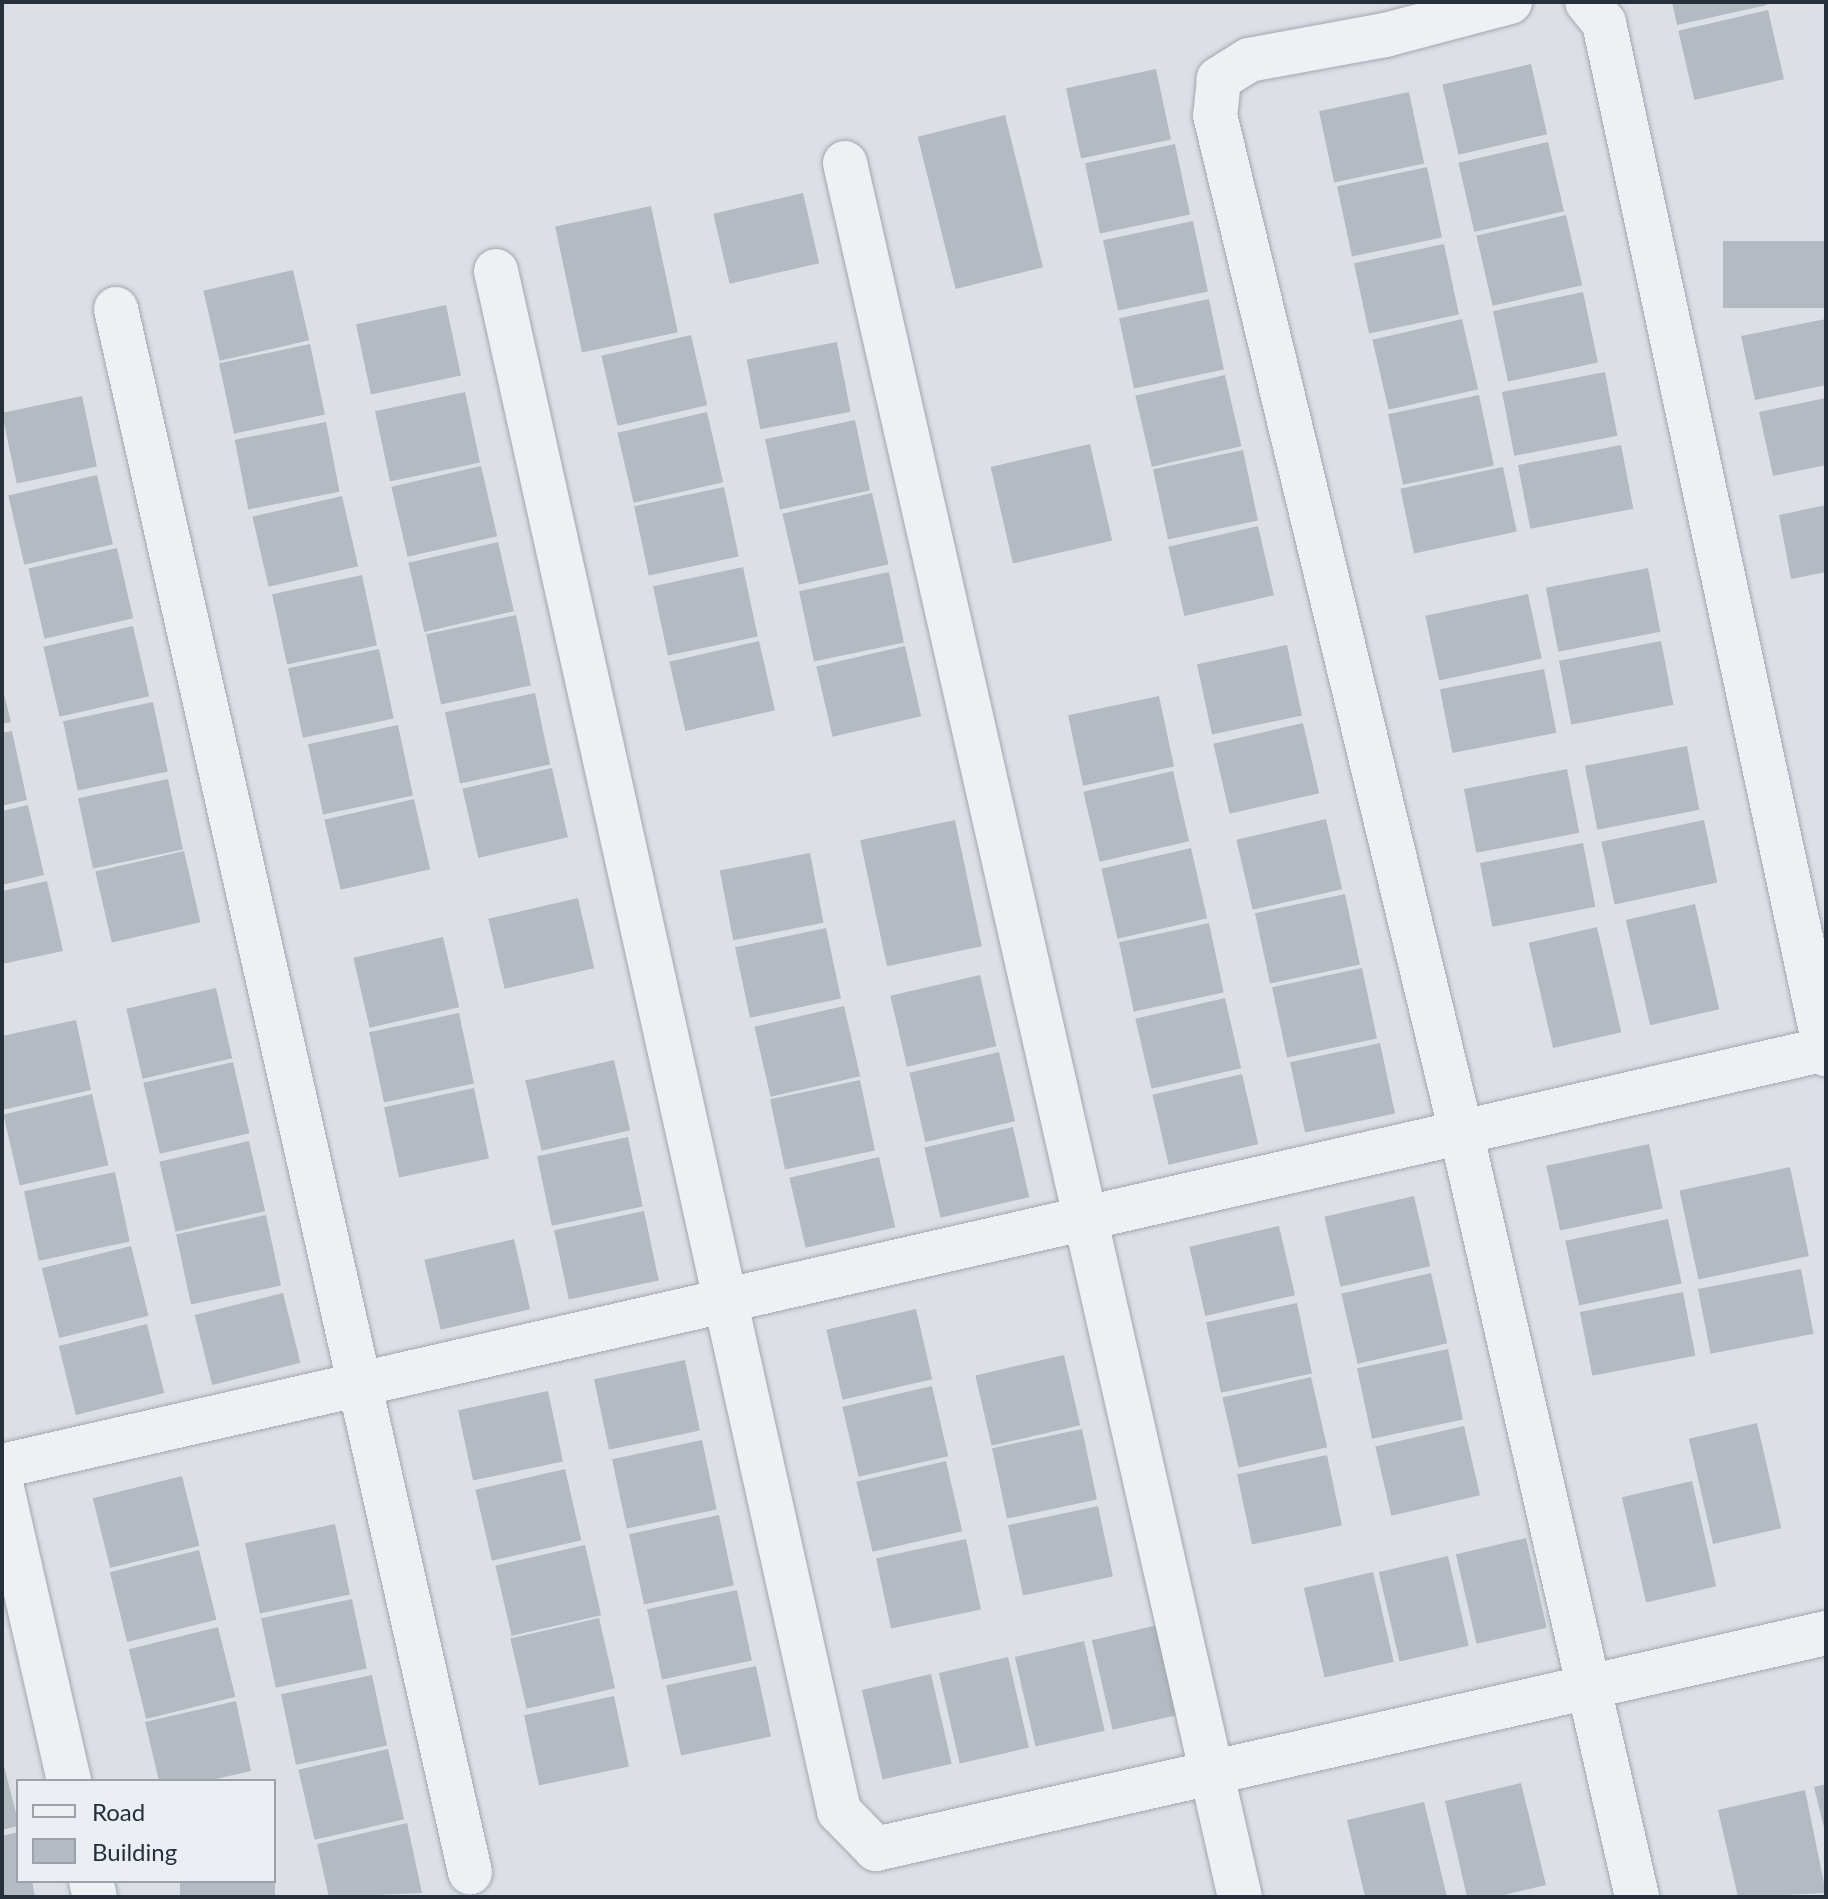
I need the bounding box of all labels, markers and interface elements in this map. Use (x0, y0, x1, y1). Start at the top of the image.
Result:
legend (16, 1779, 276, 1883)
text: Road (92, 1797, 145, 1826)
text: Building (92, 1837, 177, 1866)

